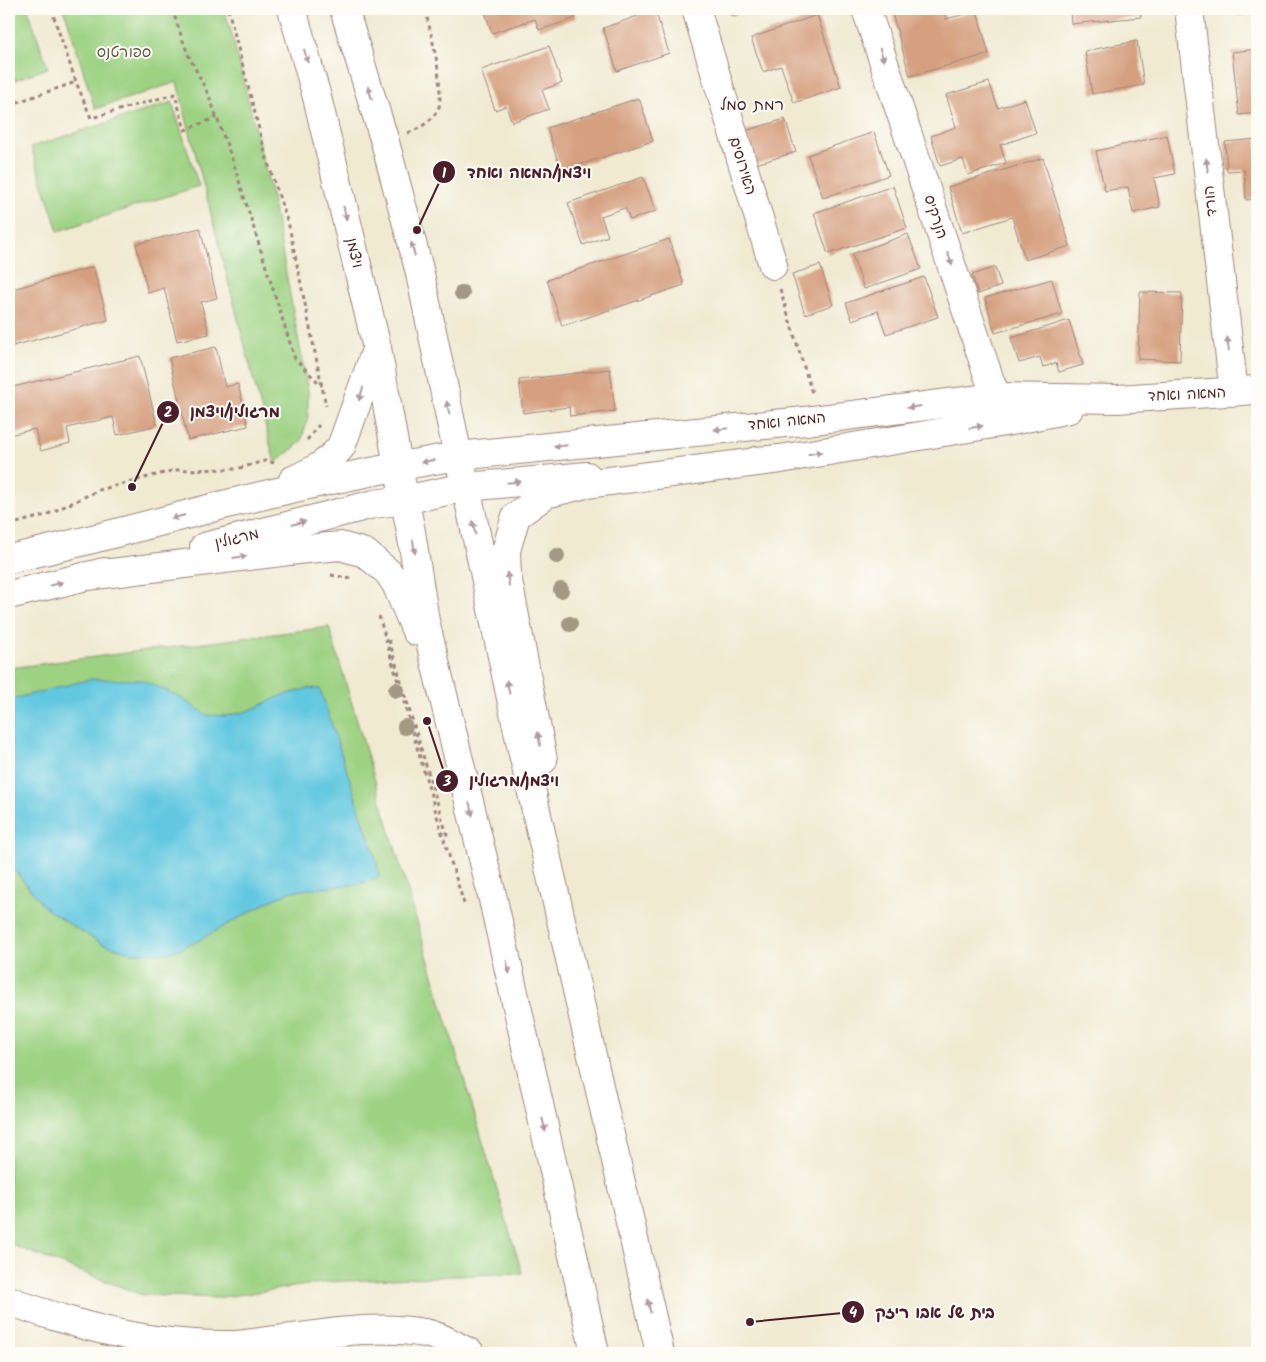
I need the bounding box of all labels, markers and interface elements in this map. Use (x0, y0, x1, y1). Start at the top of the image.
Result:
park label: ספורטנס (97, 41, 151, 65)
one-way arrow (302, 48, 310, 63)
one-way arrow (878, 48, 886, 63)
one-way arrow (365, 85, 373, 100)
district label: רמת סמל (720, 93, 784, 118)
street label: האירוסים (722, 134, 762, 198)
callout: ויצמן/המאה ואחד (432, 157, 601, 188)
one-way arrow (1203, 157, 1211, 173)
text: ויצמן/המאה ואחד (467, 161, 591, 186)
text: 1 (442, 162, 447, 186)
street label: הורד (1197, 184, 1225, 218)
street label: הנרקיס (917, 192, 953, 242)
one-way arrow (341, 206, 349, 221)
street label: ויצמן (339, 235, 369, 271)
one-way arrow (409, 242, 417, 257)
one-way arrow (946, 252, 954, 267)
one-way arrow (1224, 336, 1232, 352)
street label: המאה ואחד (1147, 381, 1227, 409)
one-way arrow (357, 387, 364, 402)
callout: מרגולין/ויצמן (155, 396, 290, 427)
text: מרגולין/ויצמן (190, 400, 280, 425)
one-way arrow (443, 400, 451, 416)
text: 2 (164, 401, 173, 425)
one-way arrow (906, 403, 922, 411)
street label: המאה ואחד (747, 406, 827, 438)
one-way arrow (968, 423, 984, 431)
one-way arrow (713, 426, 729, 434)
one-way arrow (551, 442, 567, 450)
one-way arrow (808, 449, 824, 457)
one-way arrow (419, 458, 435, 466)
one-way arrow (507, 478, 523, 486)
one-way arrow (170, 513, 185, 521)
one-way arrow (291, 519, 306, 527)
one-way arrow (470, 519, 478, 535)
street label: מרגולין (212, 522, 262, 556)
one-way arrow (410, 540, 418, 556)
one-way arrow (232, 553, 248, 561)
one-way arrow (504, 571, 512, 587)
one-way arrow (49, 580, 64, 588)
one-way arrow (504, 678, 512, 694)
one-way arrow (534, 730, 542, 746)
callout: ויצמן/מרגולין (434, 765, 569, 796)
text: ויצמן/מרגולין (469, 769, 559, 794)
text: 3 (442, 770, 451, 794)
one-way arrow (467, 801, 475, 816)
one-way arrow (504, 959, 512, 974)
one-way arrow (540, 1118, 548, 1133)
callout: בית של אבו ריזק (840, 1297, 1005, 1328)
one-way arrow (645, 1298, 653, 1313)
text: 4 (849, 1301, 857, 1325)
text: בית של אבו ריזק (875, 1301, 995, 1326)

